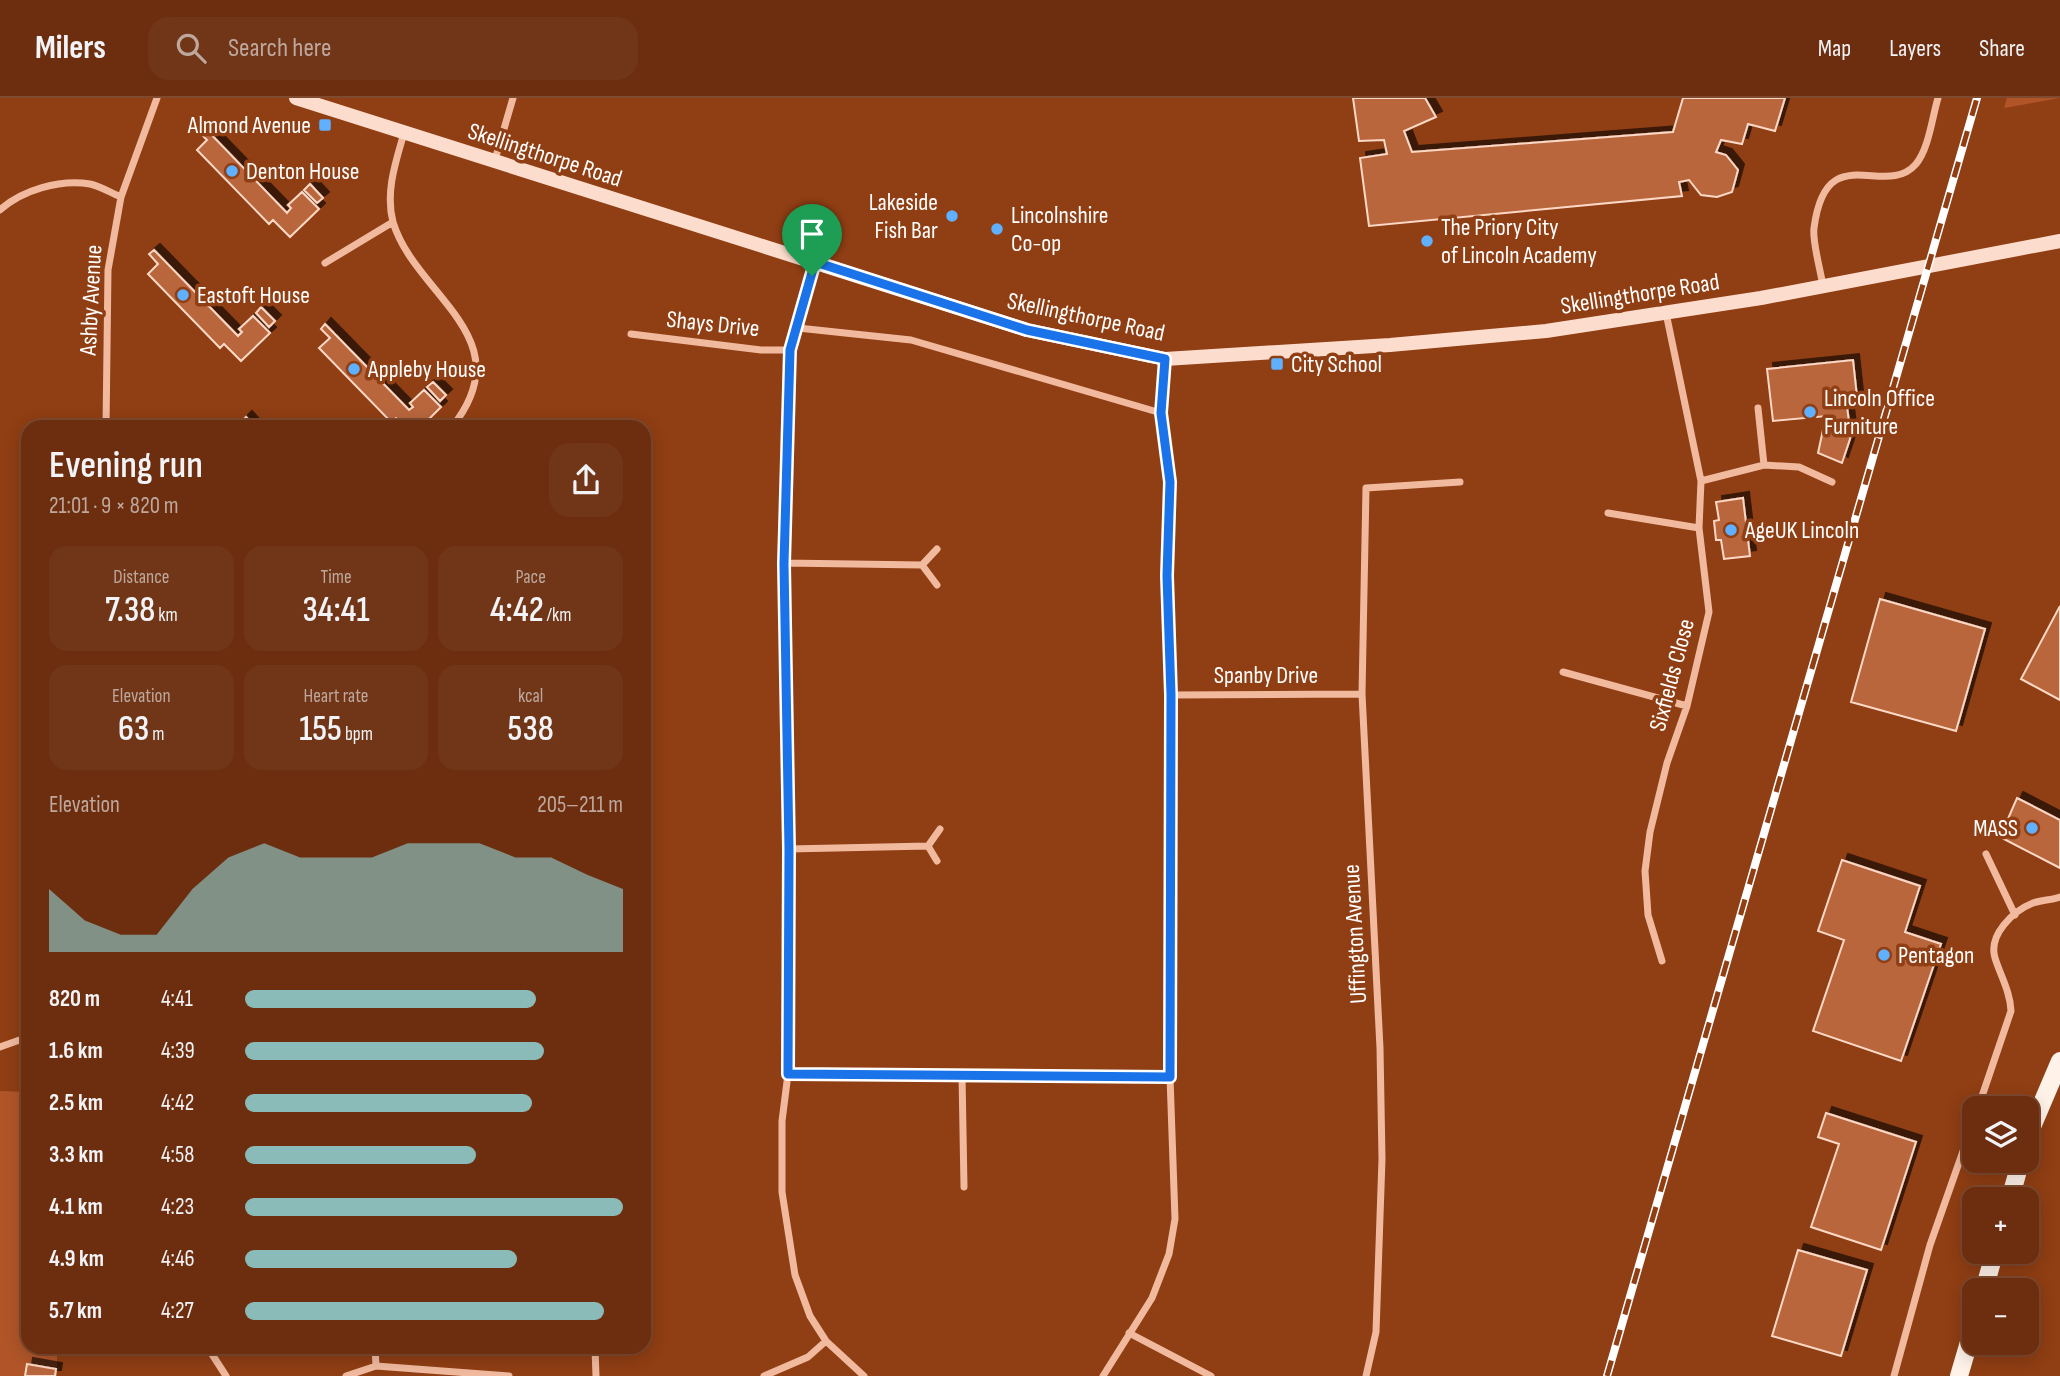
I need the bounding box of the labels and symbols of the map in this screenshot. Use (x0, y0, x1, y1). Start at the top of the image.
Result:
place label: Almond Avenue (187, 111, 311, 140)
street label: Skellingthorpe Road (464, 116, 626, 194)
marker: Almond Avenue (317, 117, 333, 133)
place label: Denton House (246, 157, 360, 186)
marker: Denton House (224, 163, 240, 179)
place label: Lakeside Fish Bar (869, 188, 938, 245)
place label: Lincolnshire Co-op (1011, 201, 1108, 258)
pin (782, 204, 842, 276)
marker: Lakeside Fish Bar (944, 208, 960, 224)
place label: The Priory City of Lincoln Academy (1441, 213, 1597, 270)
marker: Lincolnshire Co-op (989, 221, 1005, 237)
marker: The Priory City of Lincoln Academy (1419, 233, 1435, 249)
street label: Ashby Avenue (74, 244, 108, 357)
street label: Skellingthorpe Road (1559, 267, 1721, 321)
place label: Eastoft House (197, 281, 310, 310)
street label: Skellingthorpe Road (1005, 286, 1167, 348)
marker: Eastoft House (175, 287, 191, 303)
street label: Shays Drive (665, 305, 761, 343)
place label: City School (1291, 350, 1382, 379)
place label: Appleby House (367, 355, 486, 384)
marker: City School (1269, 356, 1285, 372)
marker: Appleby House (346, 361, 362, 377)
place label: Lincoln Office Furniture (1824, 384, 1935, 441)
marker: Lincoln Office Furniture (1802, 404, 1818, 420)
place label: AgeUK Lincoln (1744, 516, 1859, 545)
marker: AgeUK Lincoln (1723, 522, 1739, 538)
street label: Sixfields Close (1643, 616, 1701, 734)
street label: Spanby Drive (1214, 661, 1318, 690)
place label: MASS (1973, 814, 2018, 843)
marker: MASS (2024, 820, 2040, 836)
street label: Uffington Avenue (1337, 863, 1373, 1005)
place label: Pentagon (1898, 941, 1974, 970)
marker: Pentagon (1876, 947, 1892, 963)

